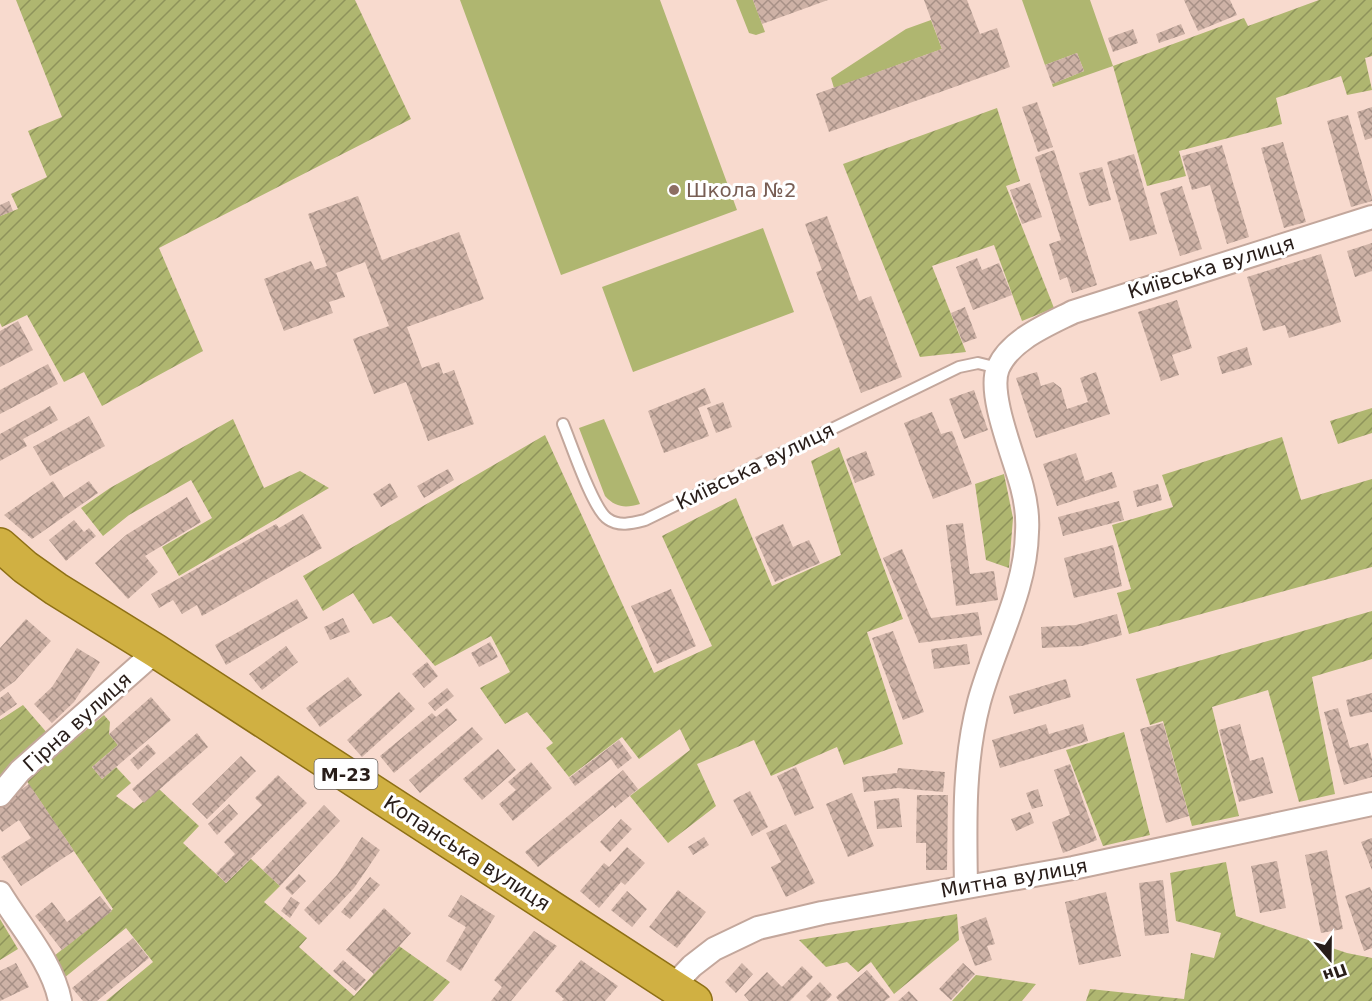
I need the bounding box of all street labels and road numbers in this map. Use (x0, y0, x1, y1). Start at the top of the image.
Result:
street label: Київська вулиця (1125, 230, 1297, 304)
street label: Київська вулиця (672, 417, 838, 515)
street label: Гірна вулиця (18, 667, 136, 777)
road number: М-23 (314, 759, 378, 789)
street label: Копанська вулиця (379, 790, 555, 916)
street label: Митна вулиця (939, 853, 1089, 903)

